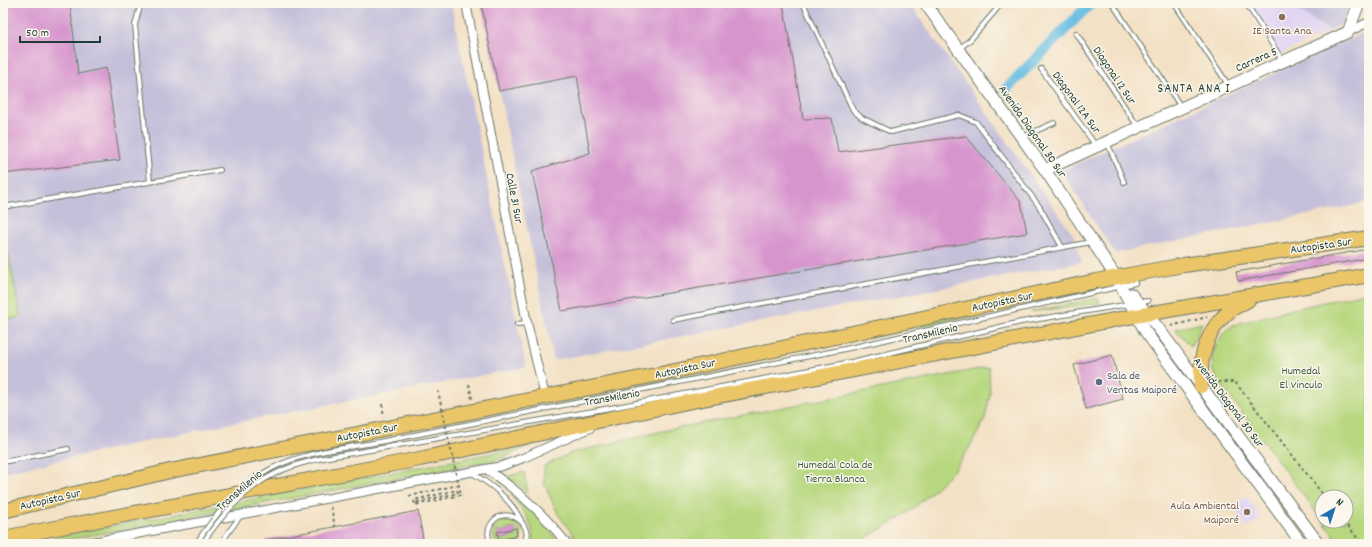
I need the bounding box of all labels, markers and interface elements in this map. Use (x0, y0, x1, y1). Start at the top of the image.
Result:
marker: IE Santa Ana (1277, 12, 1287, 22)
scale bar (20, 18, 100, 44)
place label: IE Santa Ana (1253, 23, 1312, 40)
text: 50 m (26, 25, 49, 42)
street label: Diagonal 12 Sur (1088, 43, 1140, 109)
street label: Carrera 5 (1233, 44, 1280, 77)
street label: Diagonal 12A Sur (1047, 68, 1105, 138)
district label: SANTA ANA I (1157, 80, 1231, 99)
street label: Avenida Diagonal 30 Sur (993, 82, 1070, 182)
street label: Calle 31 Sur (500, 172, 527, 225)
street label: Autopista Sur (1289, 234, 1354, 259)
street label: Autopista Sur (970, 288, 1035, 317)
street label: TransMilenio (901, 320, 959, 349)
street label: Avenida Diagonal 30 Sur (1188, 354, 1268, 452)
street label: Autopista Sur (653, 355, 718, 384)
park label: Humedal El Vinculo (1280, 363, 1322, 394)
place label: Sala de Ventas Maiporé (1107, 368, 1177, 399)
marker: Sala de Ventas Maiporé (1094, 377, 1104, 387)
street label: TransMilenio (583, 385, 641, 412)
street label: Autopista Sur (335, 419, 400, 448)
park label: Humedal Cola de Tierra Blanca (797, 457, 873, 488)
street label: TransMilenio (213, 466, 267, 516)
street label: Autopista Sur (18, 485, 83, 516)
north arrow (1314, 489, 1354, 529)
text: N (1332, 495, 1347, 511)
place label: Aula Ambiental Maiporé (1170, 498, 1239, 529)
marker: Aula Ambiental Maiporé (1242, 507, 1252, 517)

